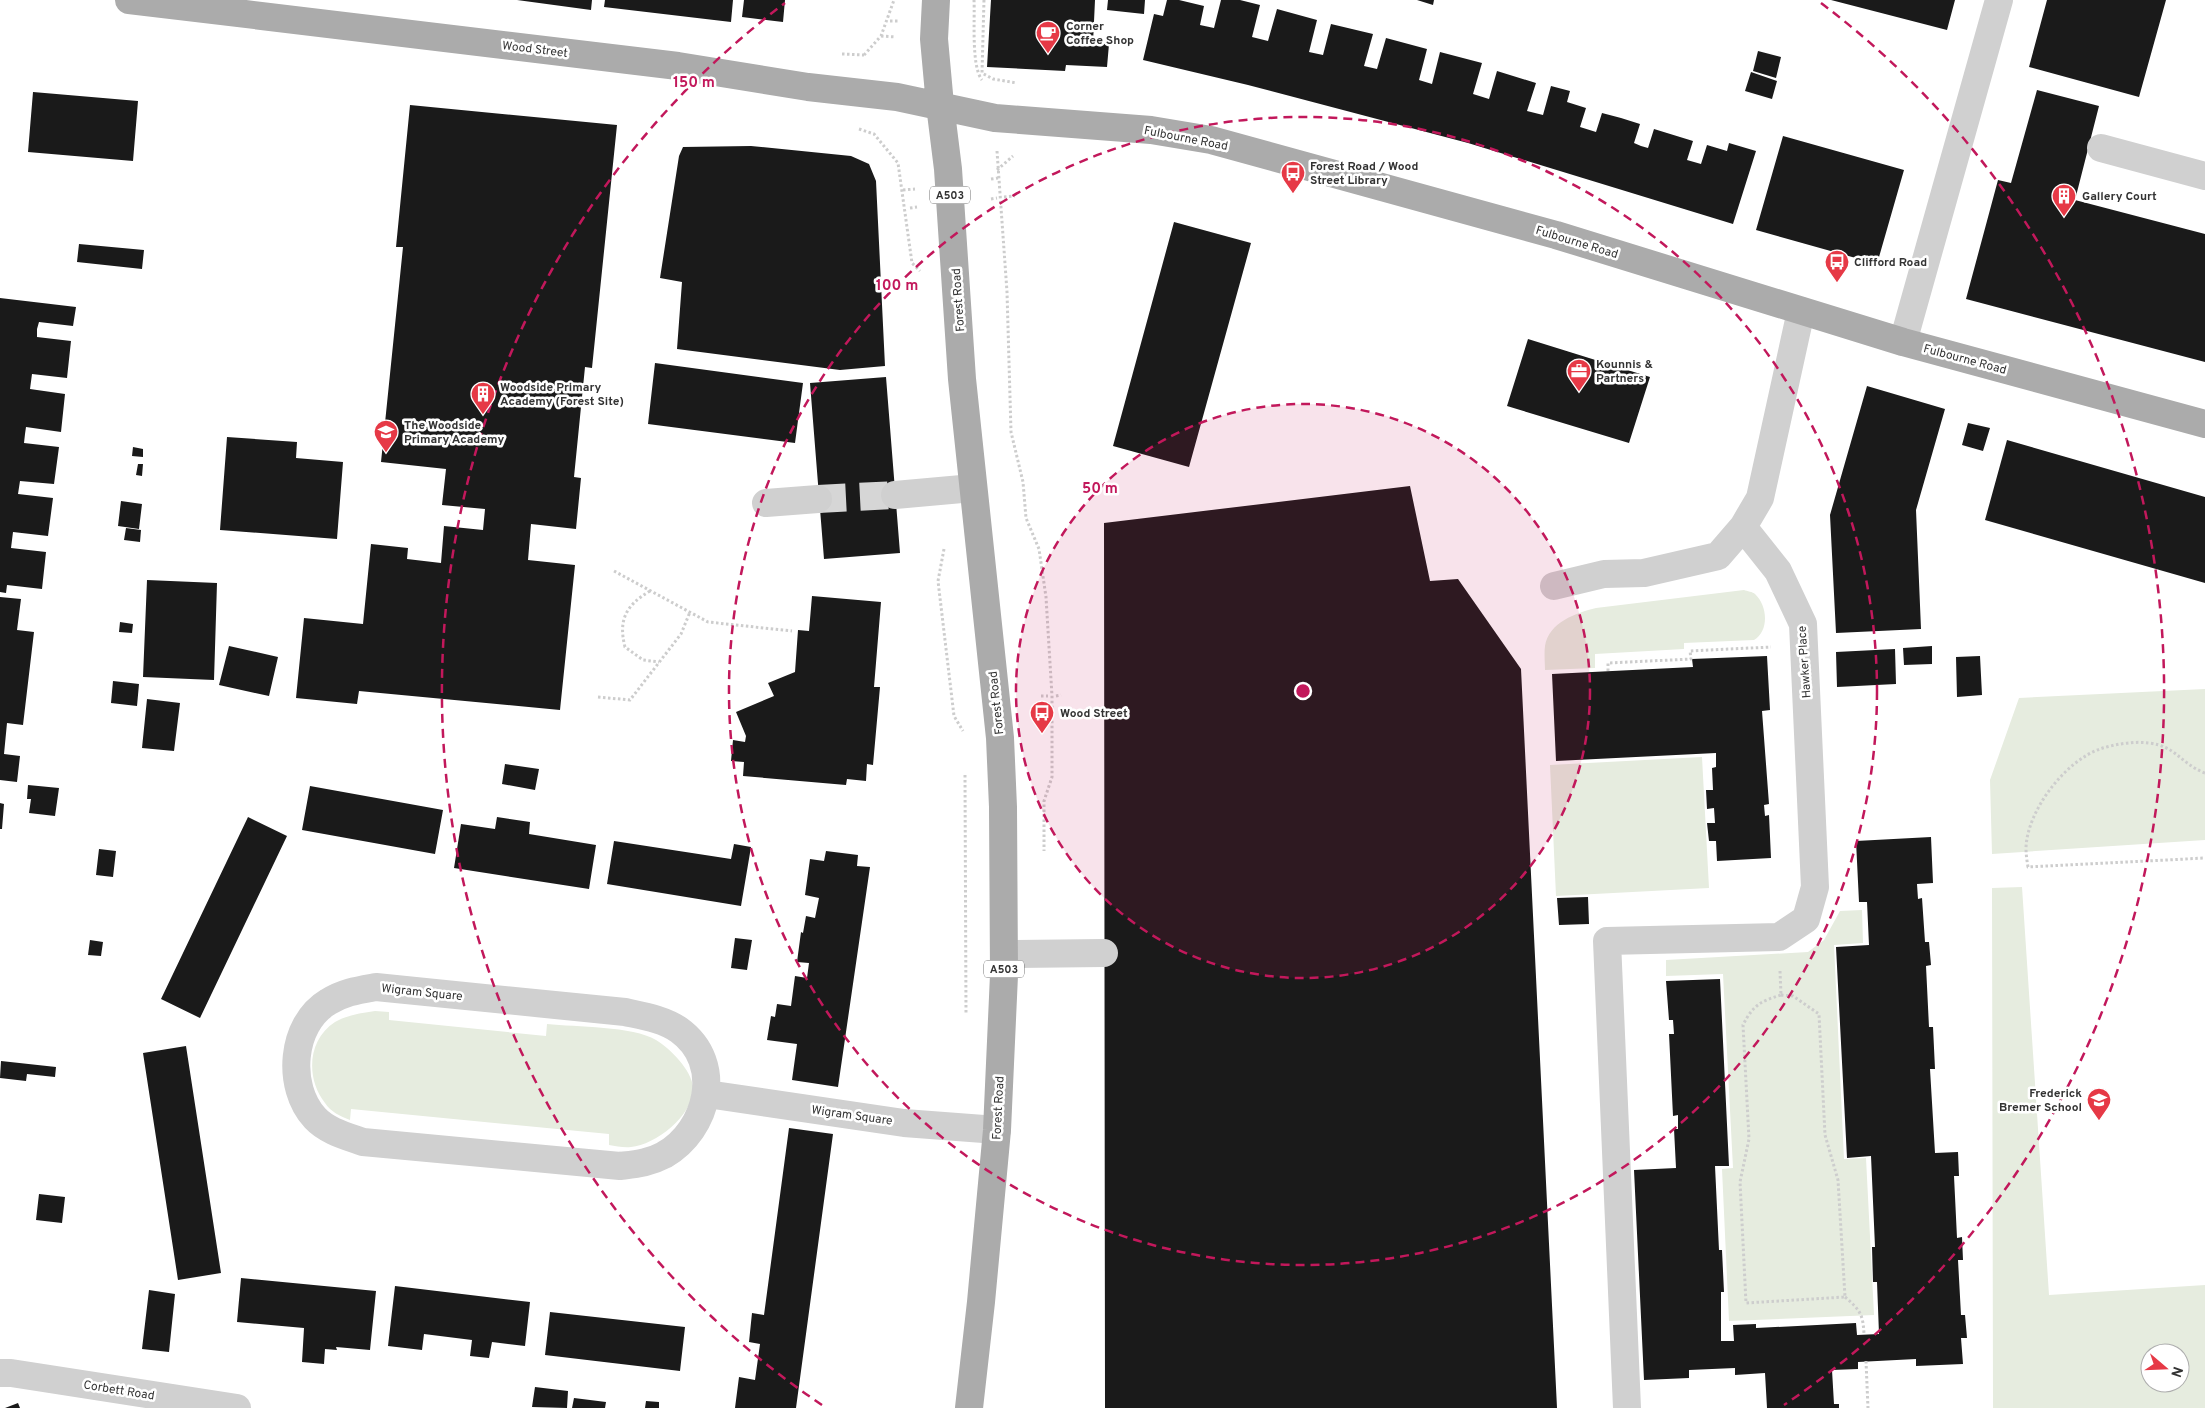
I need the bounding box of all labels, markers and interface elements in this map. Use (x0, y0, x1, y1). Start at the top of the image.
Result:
place label: Corner Coffee Shop (1066, 19, 1134, 49)
cafe icon: Corner Coffee Shop (1035, 20, 1061, 54)
street label: Wood Street (501, 38, 569, 62)
text: 150 m (673, 74, 715, 93)
street label: Fulbourne Road (1142, 123, 1229, 155)
place label: Forest Road / Wood Street Library (1310, 159, 1418, 189)
bus stop icon: Forest Road / Wood Street Library (1280, 160, 1306, 194)
building icon: Gallery Court (2051, 183, 2077, 217)
road number: A503 (930, 186, 970, 204)
place label: Gallery Court (2082, 189, 2157, 205)
street label: Fulbourne Road (1534, 223, 1620, 263)
bus stop icon: Clifford Road (1824, 249, 1850, 283)
place label: Clifford Road (1854, 255, 1927, 271)
street label: Forest Road (949, 268, 969, 332)
text: 100 m (876, 277, 918, 296)
street label: Fulbourne Road (1921, 341, 2008, 379)
place label: Kounnis & Partners (1596, 357, 1653, 387)
office icon: Kounnis & Partners (1566, 358, 1592, 392)
place label: Woodside Primary Academy (Forest Site) (500, 380, 624, 410)
building icon: Woodside Primary Academy (Forest Site) (470, 381, 496, 415)
place label: The Woodside Primary Academy (404, 418, 504, 448)
school or university icon: The Woodside Primary Academy (373, 419, 399, 453)
text: 50 m (1082, 480, 1118, 499)
street label: Hawker Place (1794, 625, 1816, 699)
street label: Forest Road (986, 670, 1008, 735)
centre of rings (1294, 682, 1312, 700)
bus stop icon: Wood Street (1029, 700, 1055, 734)
place label: Wood Street (1060, 706, 1128, 722)
road number: A503 (984, 961, 1024, 978)
street label: Wigram Square (380, 981, 463, 1005)
street label: Forest Road (989, 1076, 1009, 1140)
place label: Frederick Bremer School (1999, 1086, 2082, 1116)
school or university icon: Frederick Bremer School (2086, 1087, 2112, 1121)
street label: Wigram Square (810, 1102, 893, 1130)
north arrow (2140, 1343, 2190, 1393)
text: N (2166, 1364, 2186, 1379)
street label: Corbett Road (82, 1377, 156, 1405)

